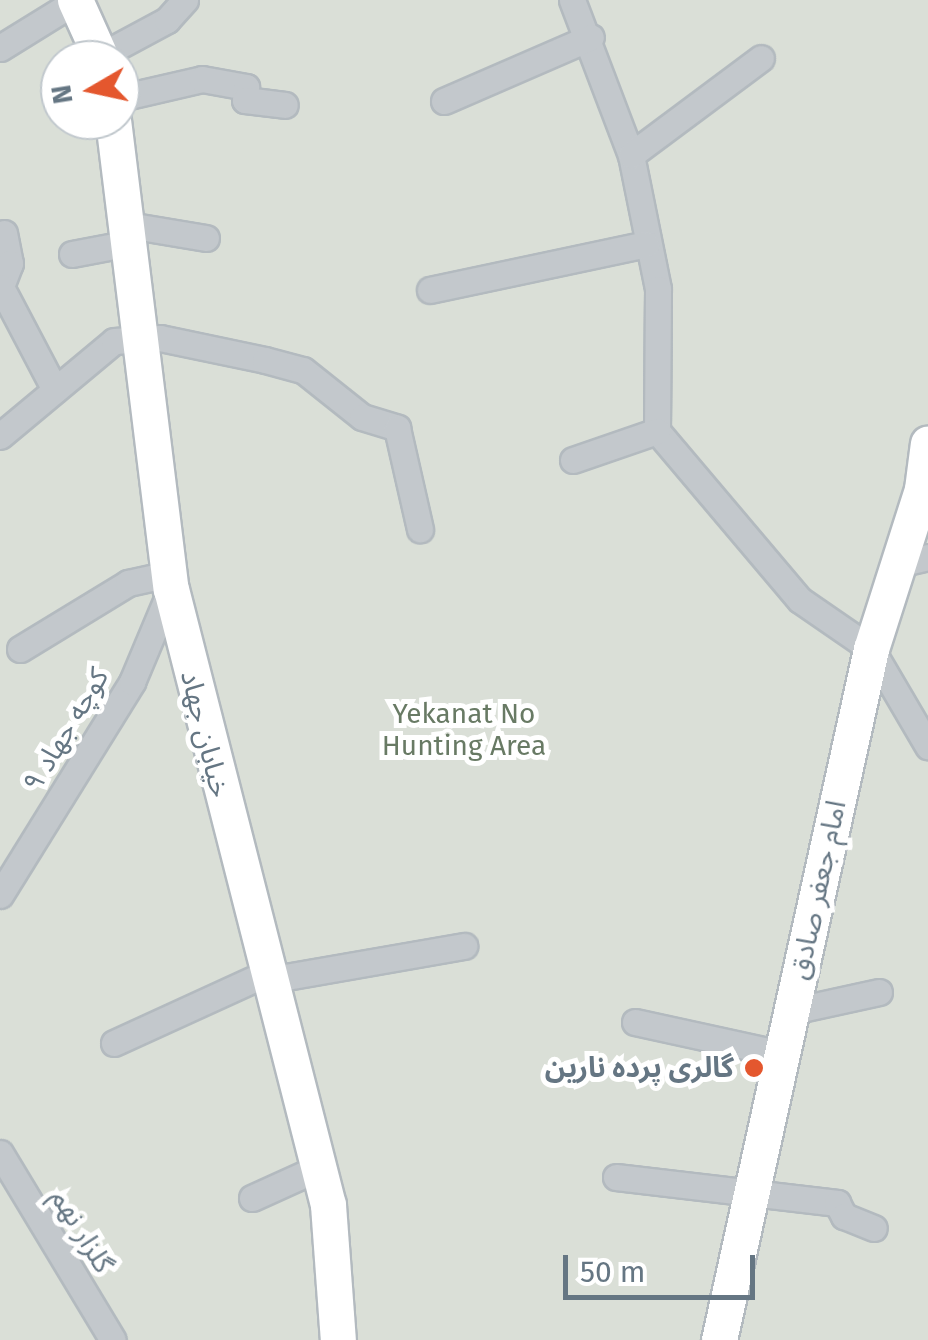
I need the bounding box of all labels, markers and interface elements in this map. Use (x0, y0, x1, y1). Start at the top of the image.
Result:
north arrow (40, 40, 140, 140)
text: N (44, 83, 80, 106)
street label: کوچه جهاد ۹ (16, 662, 116, 798)
street label: خیابان جهاد (173, 667, 237, 801)
park label: Yekanat No Hunting Area (382, 697, 546, 763)
street label: امام جعفر صادق (783, 797, 853, 983)
place label: گالری پرده نارین (545, 1051, 734, 1085)
marker: گالری پرده نارین (743, 1057, 765, 1079)
street label: گلزار نهم (44, 1183, 120, 1279)
scale bar (568, 1235, 760, 1297)
text: 50 m (580, 1254, 645, 1290)

